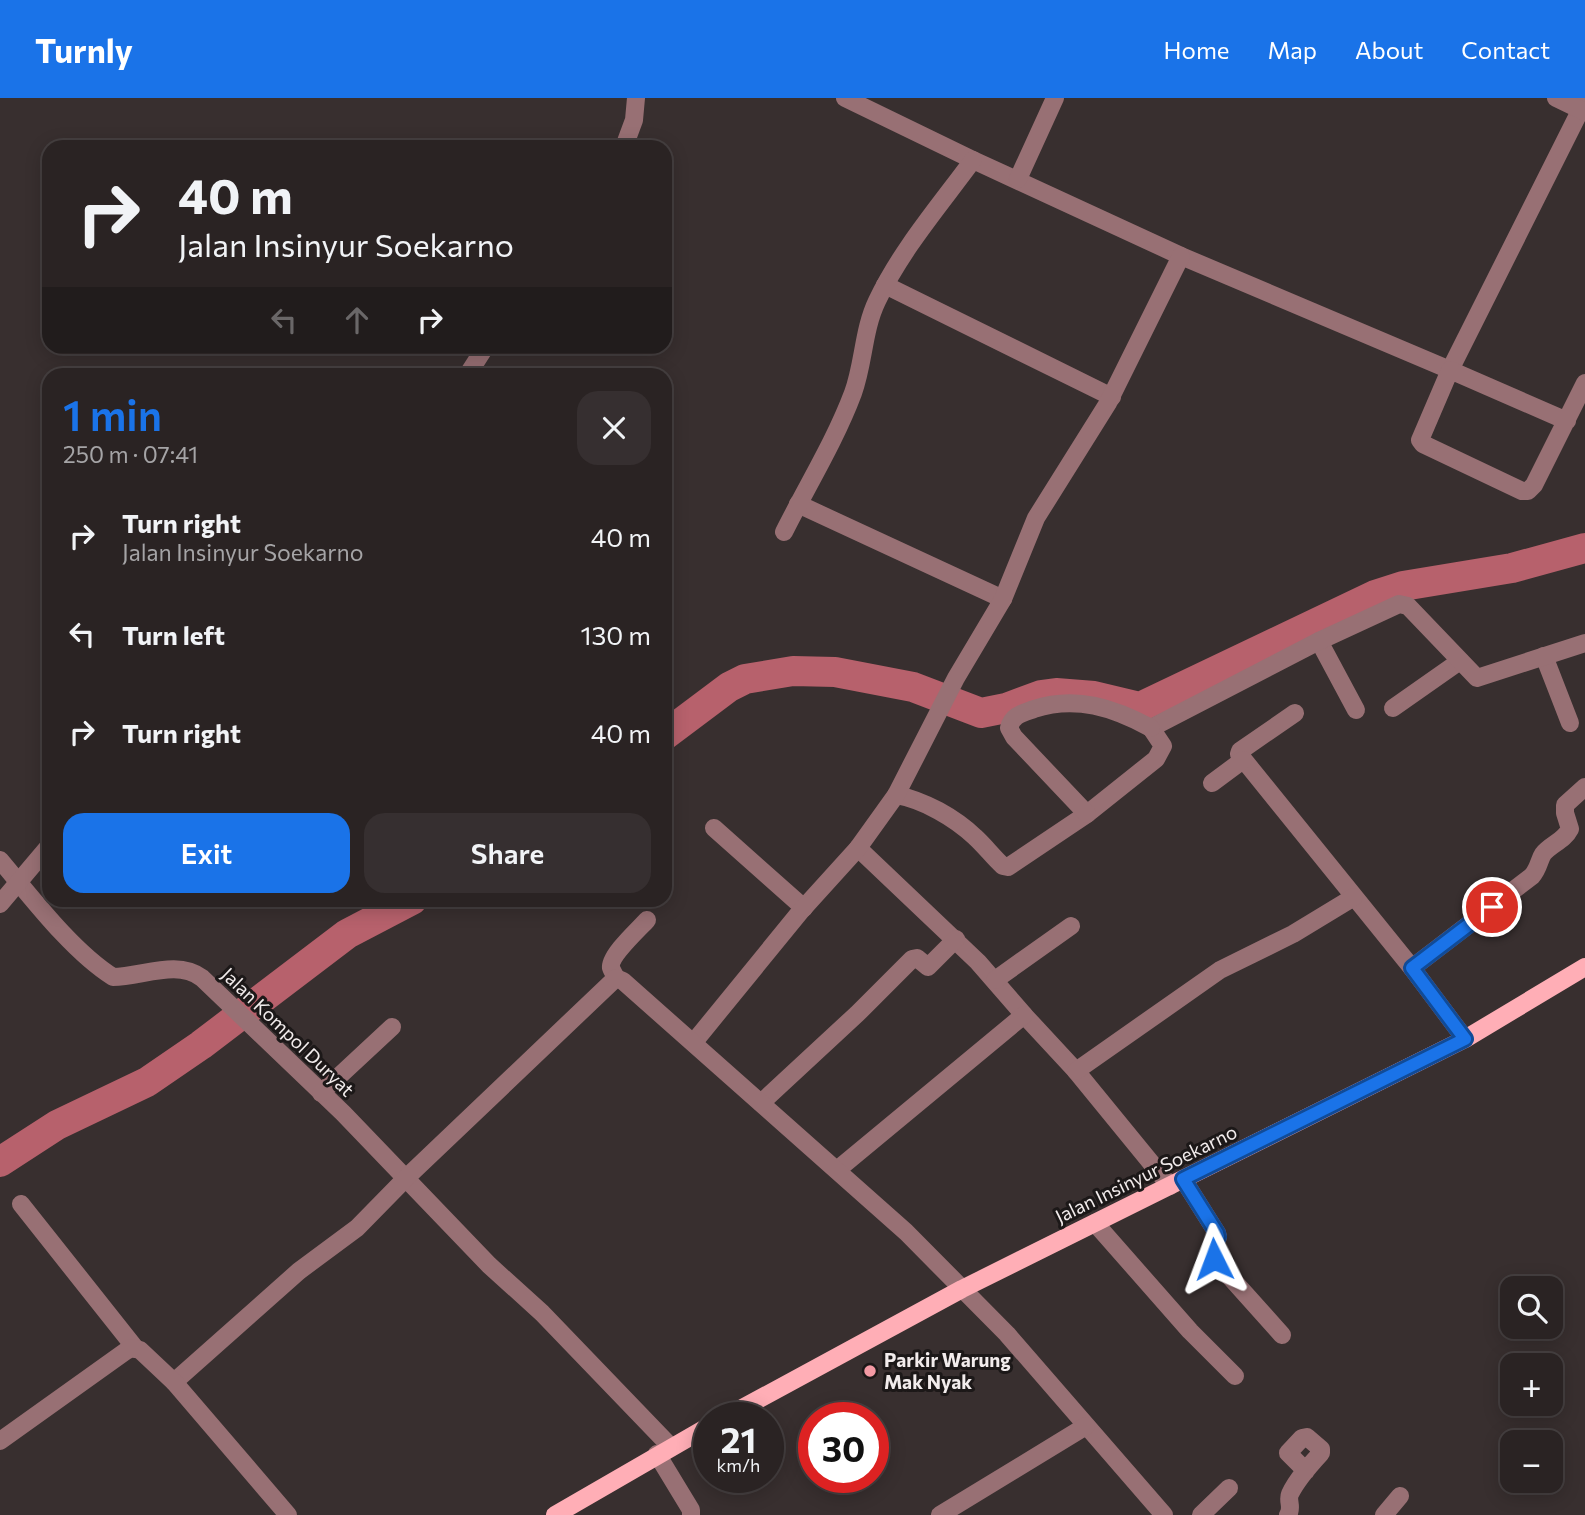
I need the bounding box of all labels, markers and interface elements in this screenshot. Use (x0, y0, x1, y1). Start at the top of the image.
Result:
text: Turnly (35, 29, 133, 70)
text: Home (1164, 35, 1230, 64)
text: Map (1268, 35, 1317, 64)
text: About (1355, 35, 1423, 64)
text: Contact (1461, 35, 1550, 64)
text: 40 m (178, 164, 293, 224)
icon: right (63, 168, 154, 259)
text: Jalan Insinyur Soekarno (178, 224, 514, 264)
icon: left (265, 301, 303, 339)
icon: ahead (338, 301, 376, 339)
icon: right (411, 301, 449, 339)
text: 1 min (63, 388, 162, 440)
button: close (577, 391, 651, 465)
text: 250 m · 07:41 (63, 440, 198, 468)
text: Turn right (122, 507, 241, 538)
icon: right (63, 517, 101, 555)
text: 40 m (591, 521, 651, 552)
text: Jalan Insinyur Soekarno (122, 538, 363, 566)
icon: left (63, 615, 101, 653)
text: Turn left (122, 619, 225, 650)
text: 130 m (580, 619, 651, 650)
icon: right (63, 713, 101, 751)
text: Turn right (122, 717, 241, 748)
text: 40 m (591, 717, 651, 748)
button: Exit (63, 813, 350, 893)
button: Share (364, 813, 651, 893)
pin (1462, 877, 1522, 937)
icon: arrive (1473, 888, 1511, 926)
street label: Jalan Kompol Duryat (217, 962, 360, 1101)
street label: Jalan Insinyur Soekarno (1051, 1120, 1240, 1228)
position arrow (1177, 1222, 1251, 1296)
map controls (1500, 1276, 1563, 1493)
button: search (1500, 1276, 1563, 1339)
place label: Parkir Warung Mak Nyak (884, 1348, 1011, 1393)
button: + (1500, 1353, 1563, 1416)
marker: Parkir Warung Mak Nyak (862, 1363, 878, 1379)
speed limit sign: 30 (798, 1402, 889, 1493)
text: 21 (721, 1417, 756, 1460)
button: − (1500, 1430, 1563, 1493)
text: km/h (717, 1454, 760, 1476)

